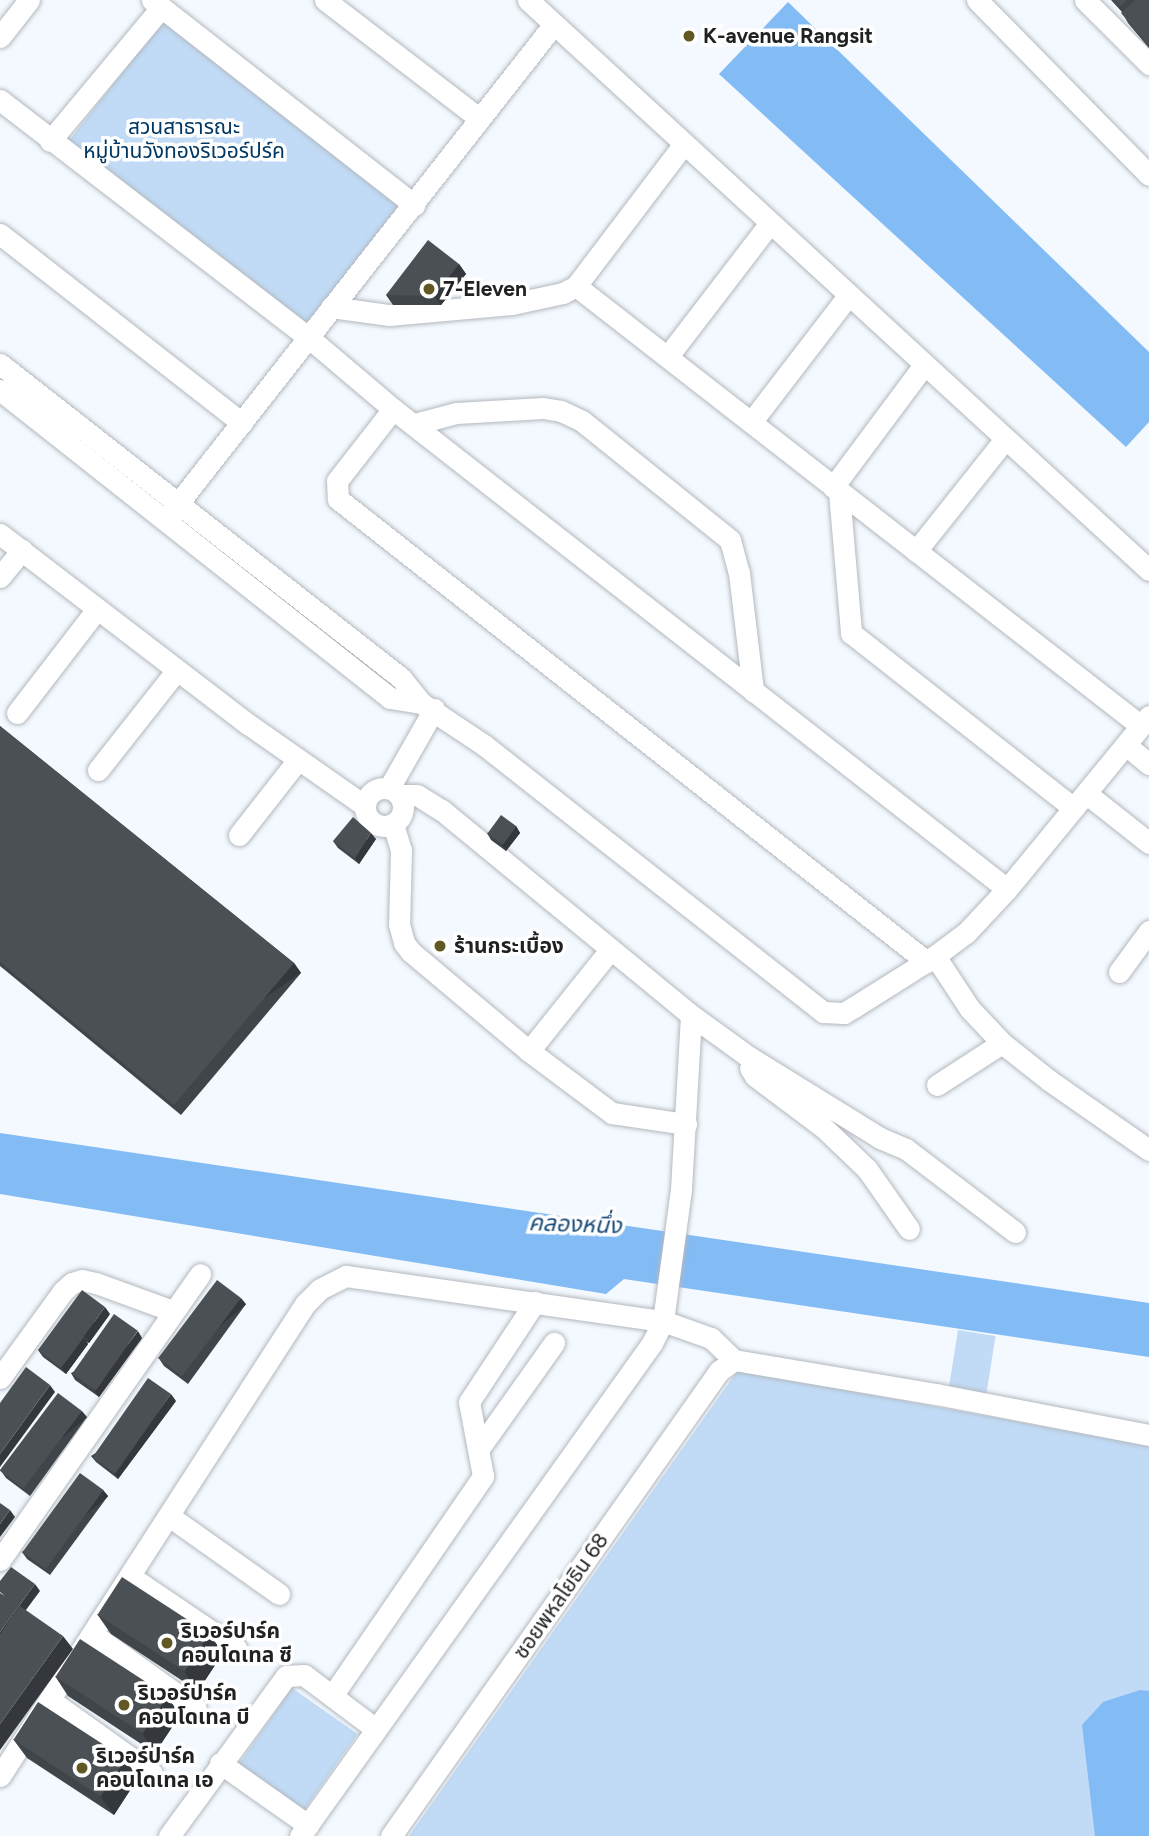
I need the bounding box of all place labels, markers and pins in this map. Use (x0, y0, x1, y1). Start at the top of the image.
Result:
place label: K-avenue Rangsit (703, 23, 873, 49)
marker: K-avenue Rangsit (681, 28, 697, 44)
place label: 7-Eleven (443, 276, 527, 302)
marker: 7-Eleven (421, 281, 437, 297)
place label: ร้านกระเบื้อง (454, 933, 564, 959)
marker: ร้านกระเบื้อง (432, 938, 448, 954)
place label: ริเวอร์ปาร์ค คอนโดเทล ซี (181, 1618, 292, 1668)
marker: ริเวอร์ปาร์ค คอนโดเทล ซี (159, 1635, 175, 1651)
place label: ริเวอร์ปาร์ค คอนโดเทล บี (138, 1680, 250, 1730)
marker: ริเวอร์ปาร์ค คอนโดเทล บี (116, 1697, 132, 1713)
place label: ริเวอร์ปาร์ค คอนโดเทล เอ (96, 1743, 214, 1793)
marker: ริเวอร์ปาร์ค คอนโดเทล เอ (74, 1760, 90, 1776)

